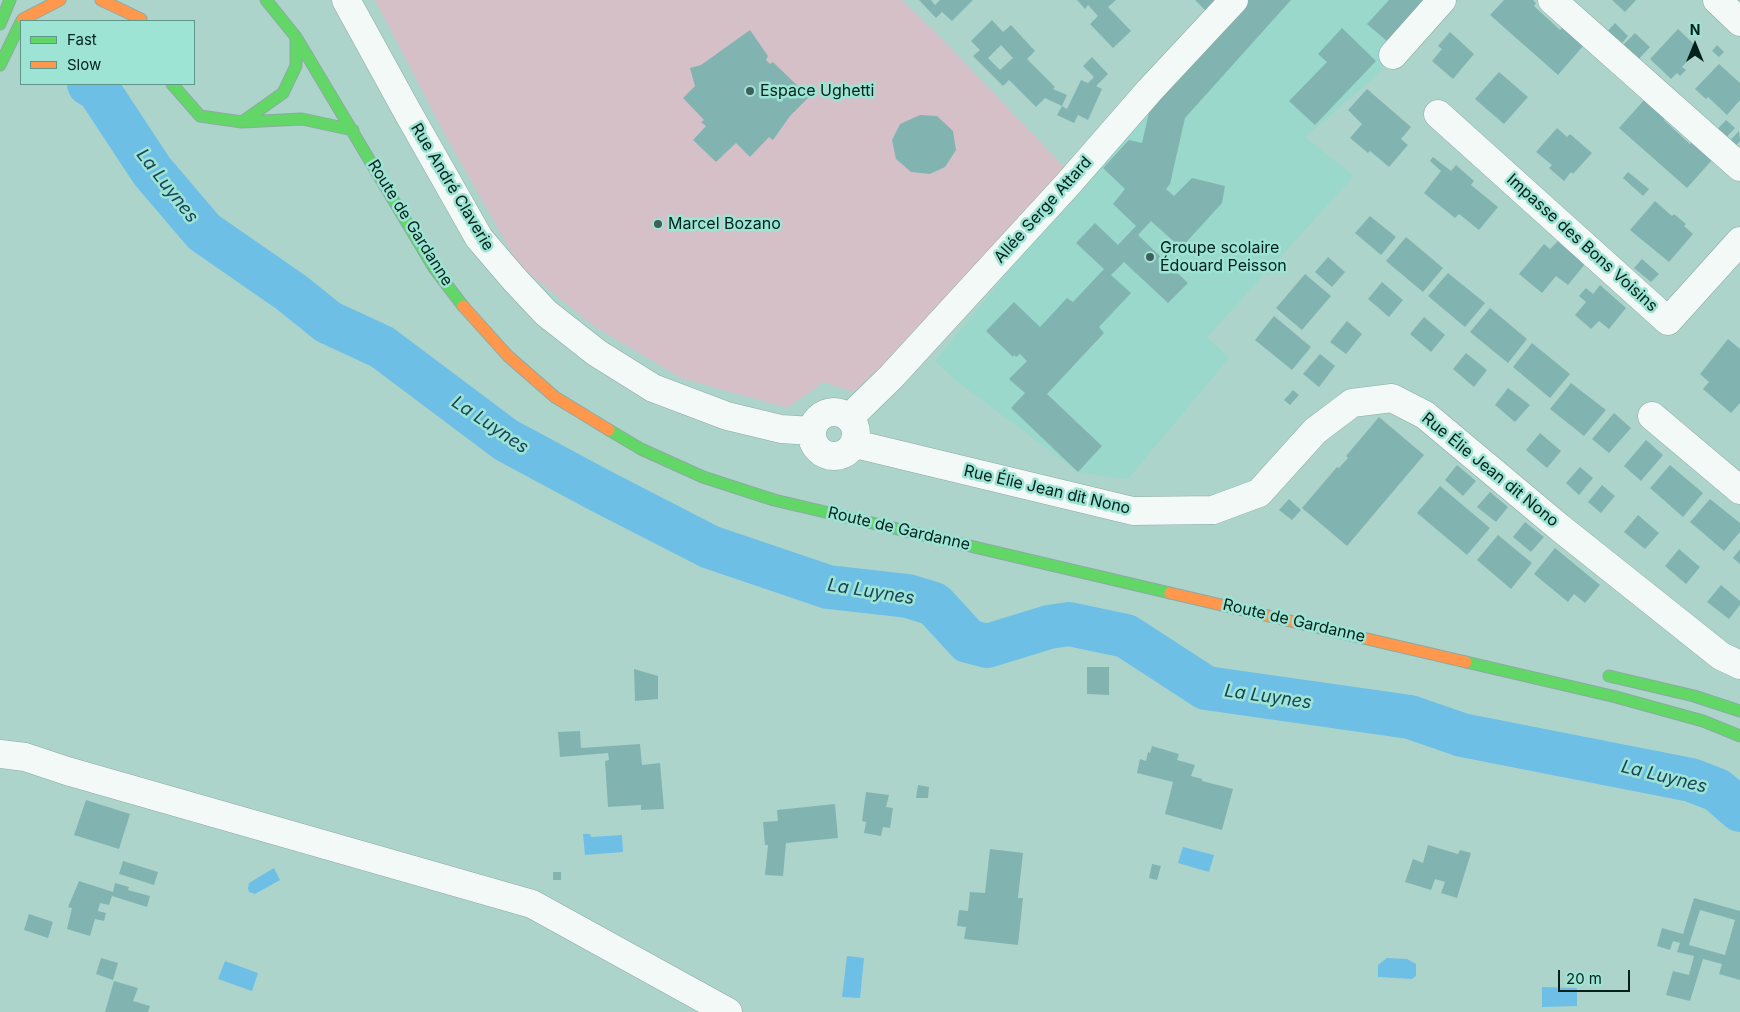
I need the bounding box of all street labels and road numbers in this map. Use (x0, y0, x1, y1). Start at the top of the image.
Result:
street label: Rue André Claverie (406, 120, 498, 254)
street label: Allée Serge Attard (990, 153, 1096, 267)
street label: Route de Gardanne (363, 156, 457, 290)
street label: Impasse des Bons Voisins (1503, 170, 1661, 316)
street label: Rue Élie Jean dit Nono (1418, 409, 1562, 531)
street label: Rue Élie Jean dit Nono (962, 461, 1132, 519)
street label: Route de Gardanne (826, 503, 972, 555)
street label: Route de Gardanne (1221, 595, 1367, 647)

